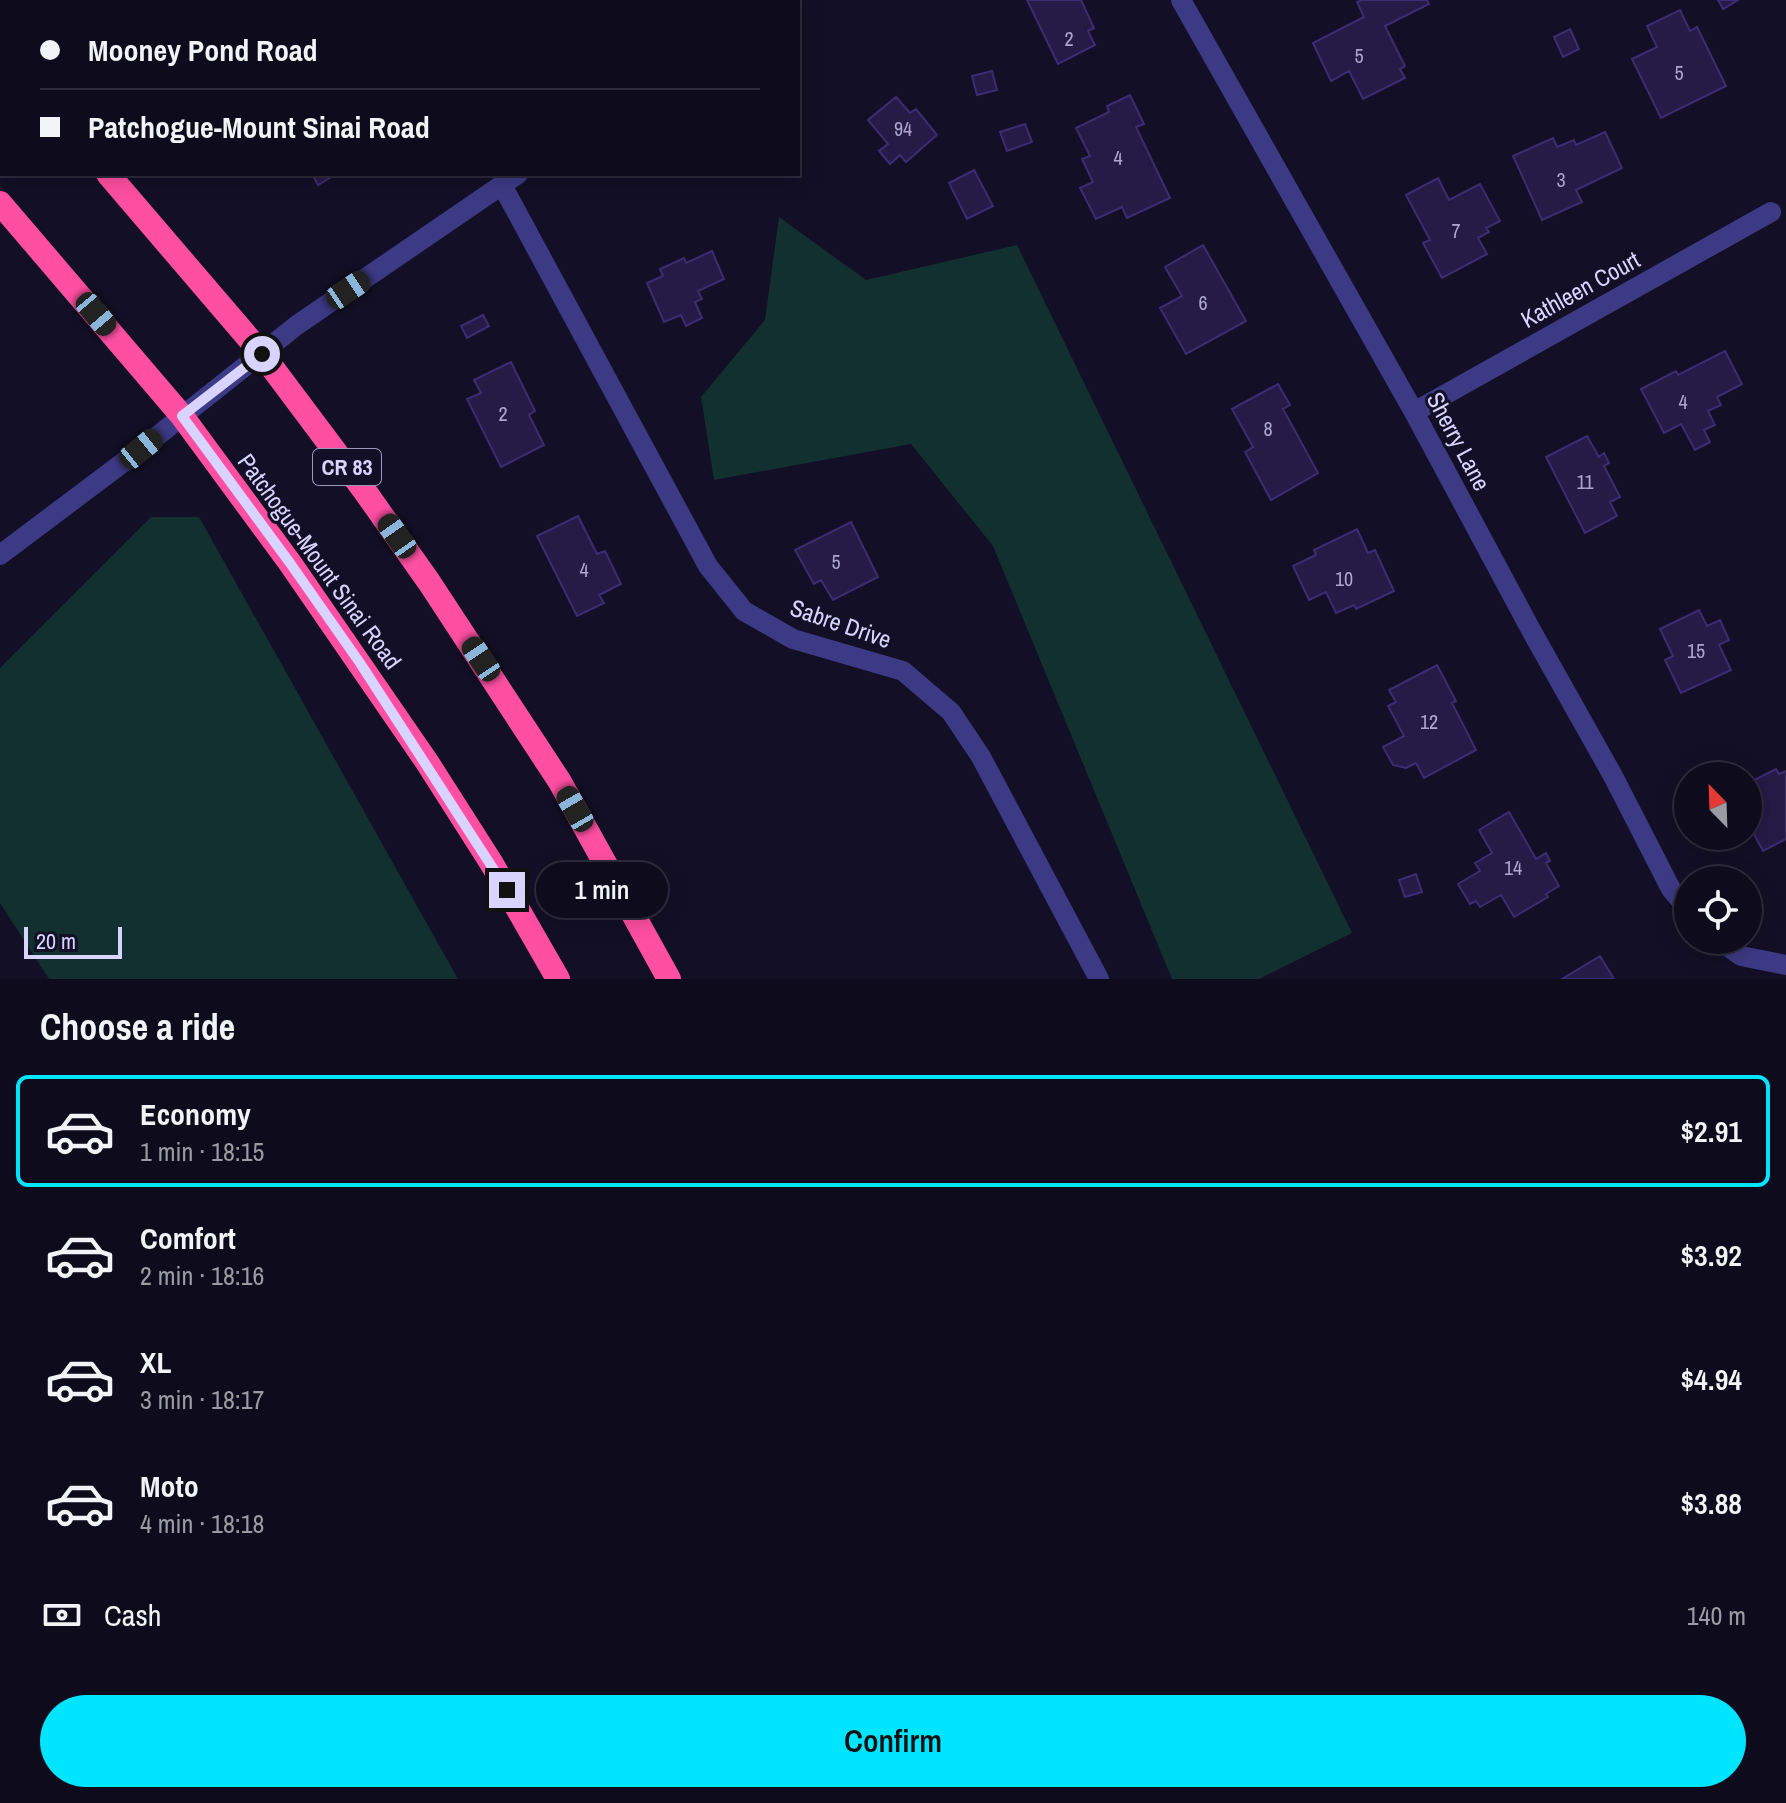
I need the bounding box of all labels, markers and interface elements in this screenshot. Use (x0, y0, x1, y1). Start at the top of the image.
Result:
house number: 2 (1064, 25, 1074, 52)
text: Mooney Pond Road (88, 30, 318, 70)
house number: 5 (1354, 42, 1364, 69)
house number: 5 (1674, 59, 1684, 86)
text: Patchogue-Mount Sinai Road (88, 107, 430, 147)
house number: 94 (894, 115, 912, 142)
house number: 4 (1113, 144, 1123, 171)
house number: 3 (1556, 166, 1566, 193)
house number: 7 (1451, 217, 1461, 244)
street label: Kathleen Court (1515, 243, 1646, 335)
car (321, 267, 375, 313)
car (71, 288, 121, 340)
house number: 6 (1198, 289, 1208, 316)
route start (244, 336, 280, 372)
street label: Sherry Lane (1420, 386, 1498, 496)
house number: 4 (1678, 388, 1688, 415)
house number: 2 (498, 400, 508, 427)
house number: 8 (1263, 415, 1273, 442)
car (115, 425, 167, 473)
street label: Patchogue-Mount Sinai Road (231, 447, 409, 675)
road number: CR 83 (313, 449, 381, 485)
house number: 11 (1576, 468, 1594, 495)
car (373, 509, 421, 563)
house number: 5 (831, 548, 841, 575)
house number: 4 (579, 556, 589, 583)
house number: 10 (1335, 565, 1353, 592)
street label: Sabre Drive (786, 591, 896, 655)
car (458, 632, 504, 686)
house number: 15 (1687, 637, 1705, 664)
house number: 12 (1420, 708, 1438, 735)
north arrow (1674, 762, 1762, 850)
map controls (1674, 762, 1762, 954)
car (553, 782, 597, 836)
house number: 14 (1504, 854, 1522, 881)
callout: 1 min (535, 862, 667, 918)
button: locate (1674, 866, 1762, 954)
route end (489, 872, 525, 908)
text: 1 min (575, 872, 629, 907)
scale bar (24, 923, 122, 959)
text: 20 m (36, 926, 76, 956)
text: Choose a ride (40, 1003, 235, 1051)
text: Economy (140, 1094, 251, 1134)
icon: car (44, 1095, 116, 1167)
text: $2.91 (1680, 1111, 1742, 1151)
text: 1 min · 18:15 (140, 1134, 264, 1169)
text: Comfort (140, 1218, 236, 1258)
icon: car (44, 1219, 116, 1291)
text: $3.92 (1680, 1235, 1742, 1275)
text: 2 min · 18:16 (140, 1258, 264, 1293)
text: XL (140, 1342, 171, 1382)
icon: car (44, 1343, 116, 1415)
text: $4.94 (1680, 1359, 1742, 1399)
text: 3 min · 18:17 (140, 1382, 264, 1417)
text: Moto (140, 1466, 199, 1506)
icon: car (44, 1467, 116, 1539)
text: $3.88 (1680, 1483, 1742, 1523)
text: 4 min · 18:18 (140, 1506, 264, 1541)
icon: cash (40, 1593, 84, 1637)
text: Cash (104, 1595, 161, 1635)
text: 140 m (1687, 1598, 1746, 1633)
button: Confirm (40, 1695, 1746, 1787)

